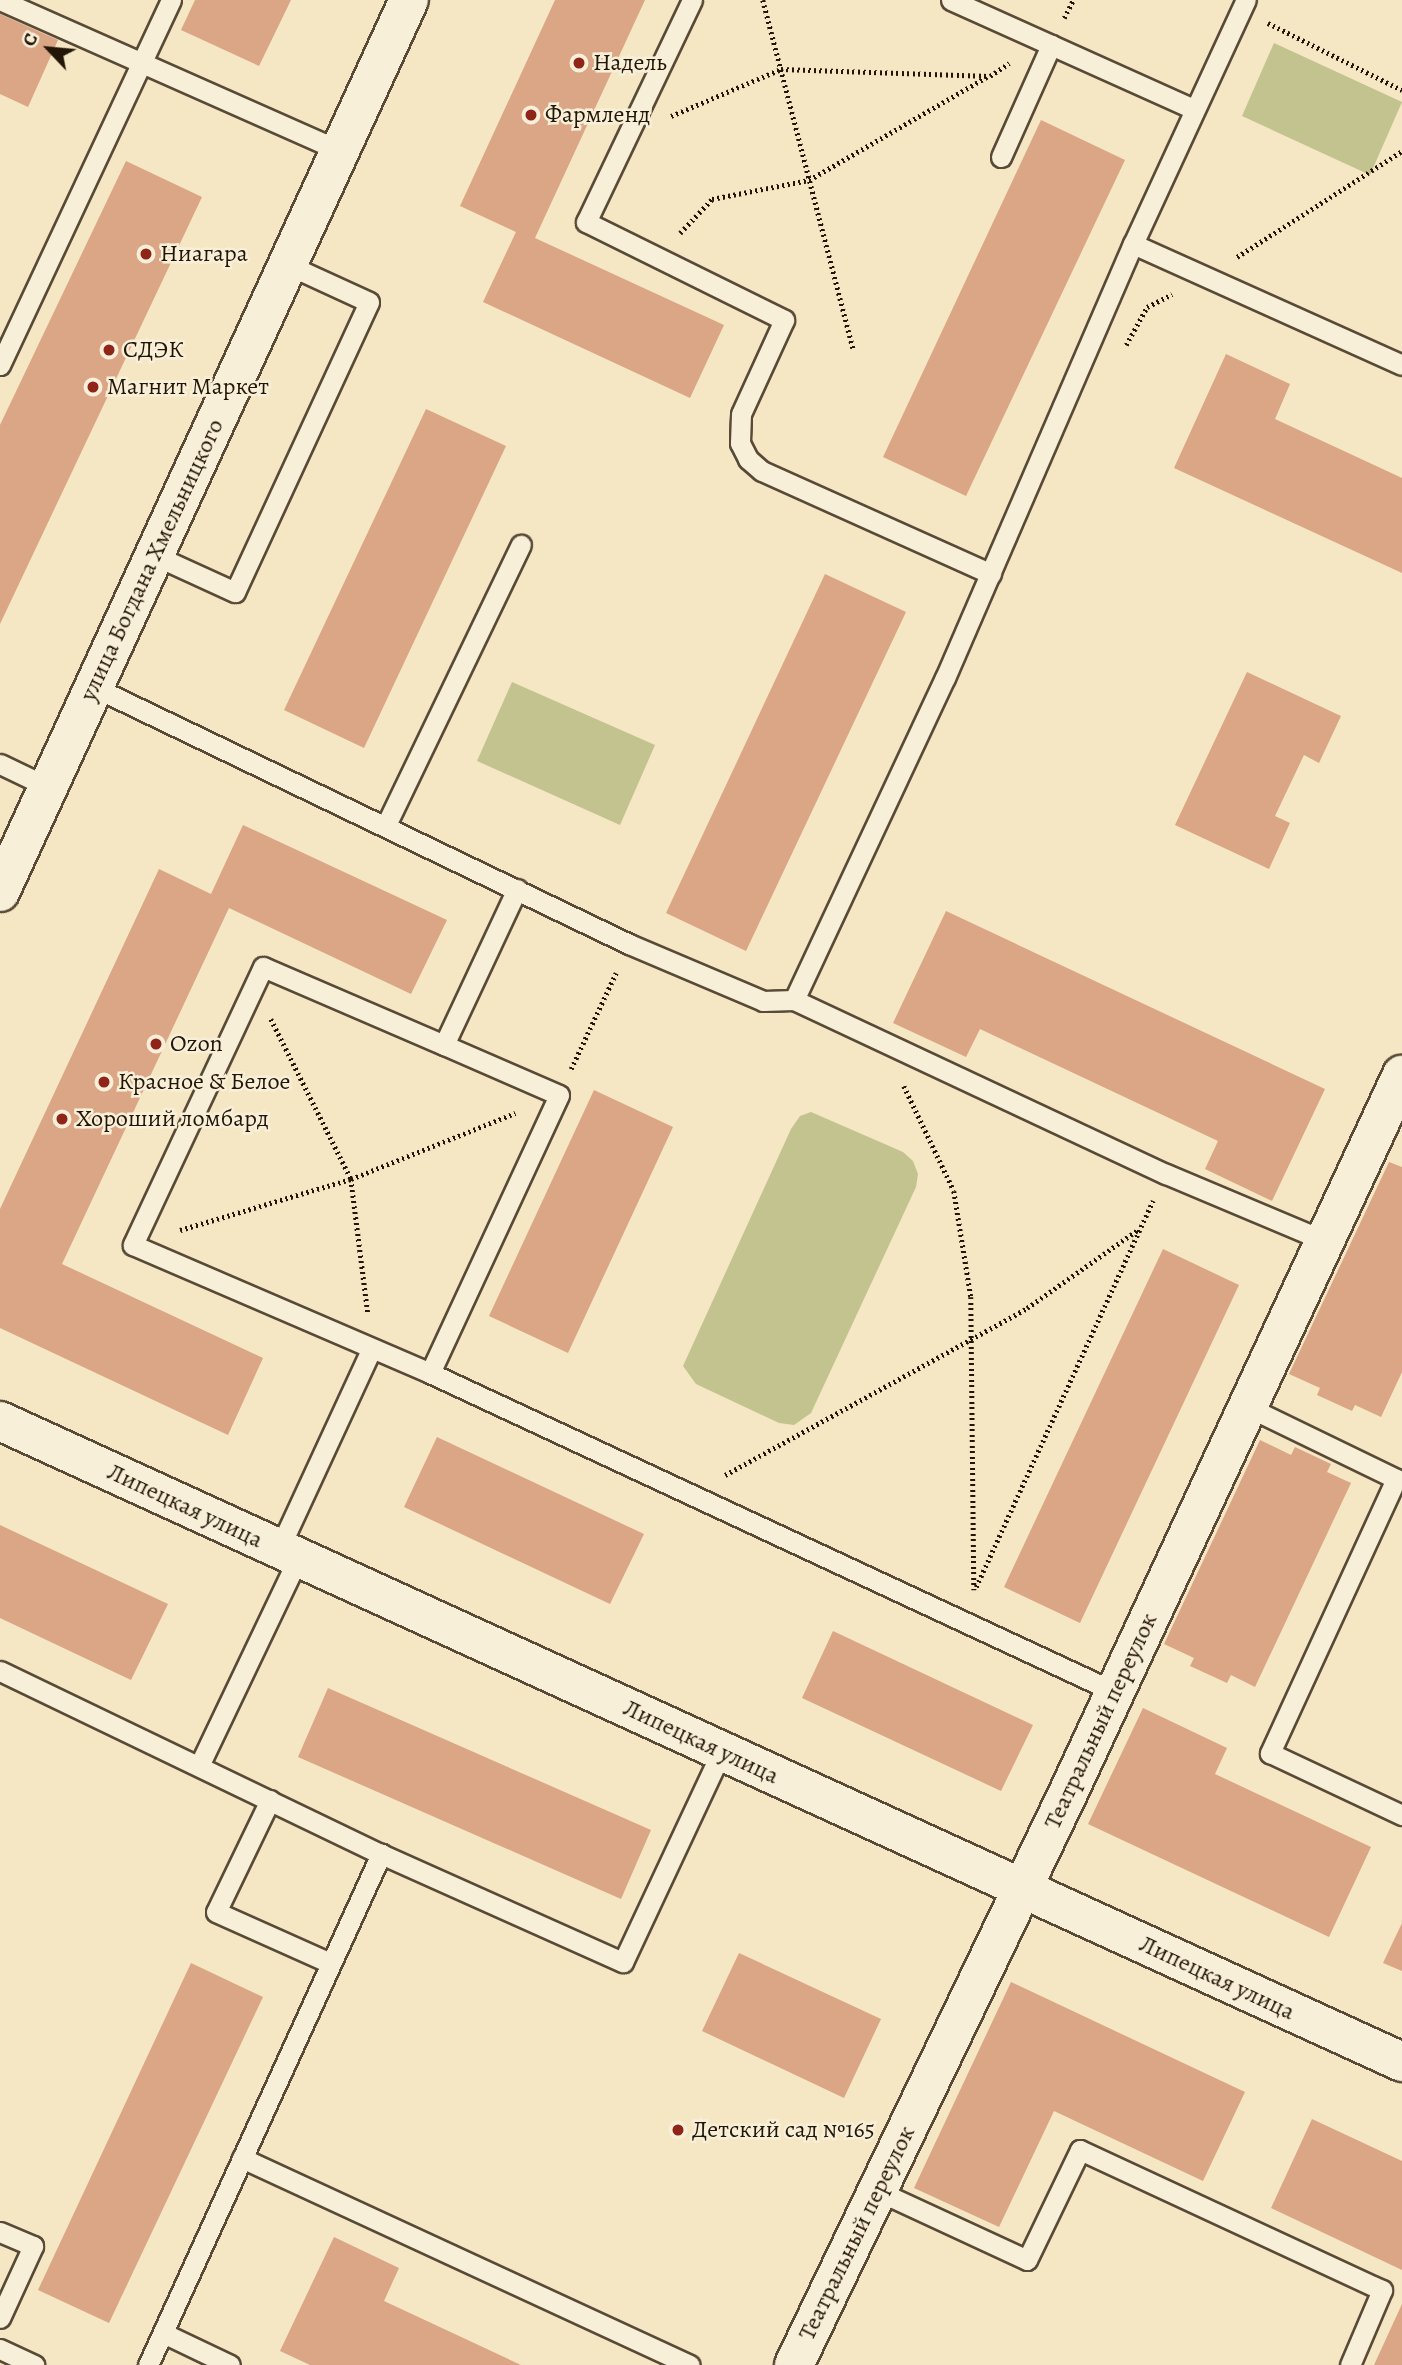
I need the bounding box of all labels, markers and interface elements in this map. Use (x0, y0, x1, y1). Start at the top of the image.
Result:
north arrow (14, 14, 84, 84)
text: С (16, 29, 44, 51)
place label: Надель (593, 49, 667, 77)
marker: Надель (571, 55, 587, 71)
place label: Фармленд (545, 101, 650, 129)
marker: Фармленд (523, 107, 539, 123)
place label: Ниагара (160, 240, 248, 268)
marker: Ниагара (138, 246, 154, 262)
place label: СДЭК (123, 336, 183, 364)
marker: СДЭК (101, 342, 117, 358)
place label: Магнит Маркет (107, 373, 269, 401)
marker: Магнит Маркет (85, 379, 101, 395)
street label: улица Богдана Хмельницкого (74, 414, 230, 706)
place label: Ozon (170, 1030, 223, 1058)
marker: Ozon (148, 1036, 164, 1052)
place label: Красное & Белое (118, 1068, 291, 1096)
marker: Красное & Белое (96, 1074, 112, 1090)
place label: Хороший ломбард (76, 1105, 269, 1133)
marker: Хороший ломбард (54, 1111, 70, 1127)
street label: Липецкая улица (103, 1457, 267, 1555)
street label: Театральный переулок (1038, 1609, 1164, 1833)
street label: Липецкая улица (619, 1693, 783, 1791)
street label: Липецкая улица (1135, 1929, 1299, 2027)
place label: Детский сад №165 (692, 2116, 875, 2144)
street label: Театральный переулок (793, 2121, 921, 2345)
marker: Детский сад №165 (670, 2122, 686, 2138)

